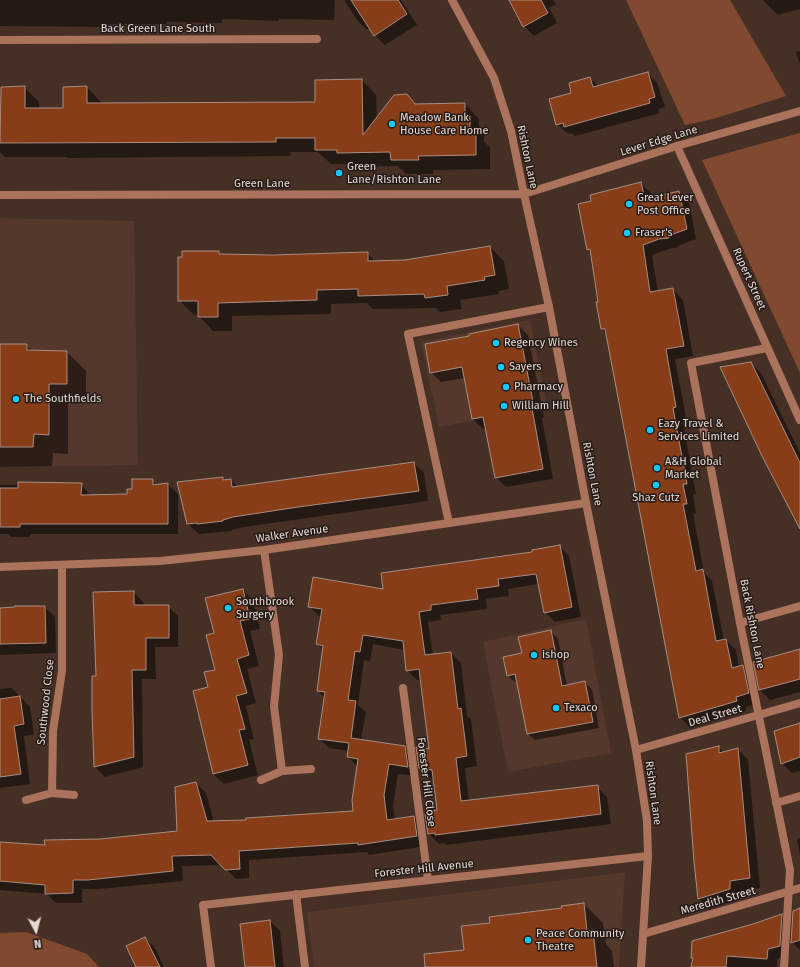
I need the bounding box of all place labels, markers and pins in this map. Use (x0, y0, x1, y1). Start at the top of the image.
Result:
place label: Meadow Bank House Care Home (400, 111, 489, 137)
marker: Meadow Bank House Care Home (387, 119, 397, 129)
place label: Green Lane/Rishton Lane (347, 160, 441, 186)
marker: Green Lane/Rishton Lane (334, 168, 344, 178)
place label: Great Lever Post Office (637, 191, 693, 217)
marker: Great Lever Post Office (624, 199, 634, 209)
place label: Fraser's (635, 226, 673, 240)
marker: Fraser's (622, 228, 632, 238)
place label: Regency Wines (504, 336, 578, 350)
marker: Regency Wines (491, 338, 501, 348)
place label: Sayers (509, 360, 541, 374)
marker: Sayers (496, 362, 506, 372)
place label: Pharmacy (514, 380, 563, 394)
marker: Pharmacy (501, 382, 511, 392)
place label: The Southfields (24, 392, 101, 406)
marker: The Southfields (11, 394, 21, 404)
place label: William Hill (512, 399, 569, 413)
marker: William Hill (499, 401, 509, 411)
place label: Eazy Travel & Services Limited (658, 417, 739, 443)
marker: Eazy Travel & Services Limited (645, 425, 655, 435)
place label: A&H Global Market (665, 455, 722, 481)
marker: A&H Global Market (652, 463, 662, 473)
marker: Shaz Cutz (651, 480, 661, 490)
place label: Shaz Cutz (632, 491, 680, 505)
place label: Southbrook Surgery (236, 595, 294, 621)
marker: Southbrook Surgery (223, 603, 233, 613)
place label: ishop (542, 648, 570, 662)
marker: ishop (529, 650, 539, 660)
place label: Texaco (564, 701, 598, 715)
marker: Texaco (551, 703, 561, 713)
place label: Peace Community Theatre (536, 927, 624, 953)
marker: Peace Community Theatre (523, 935, 533, 945)

